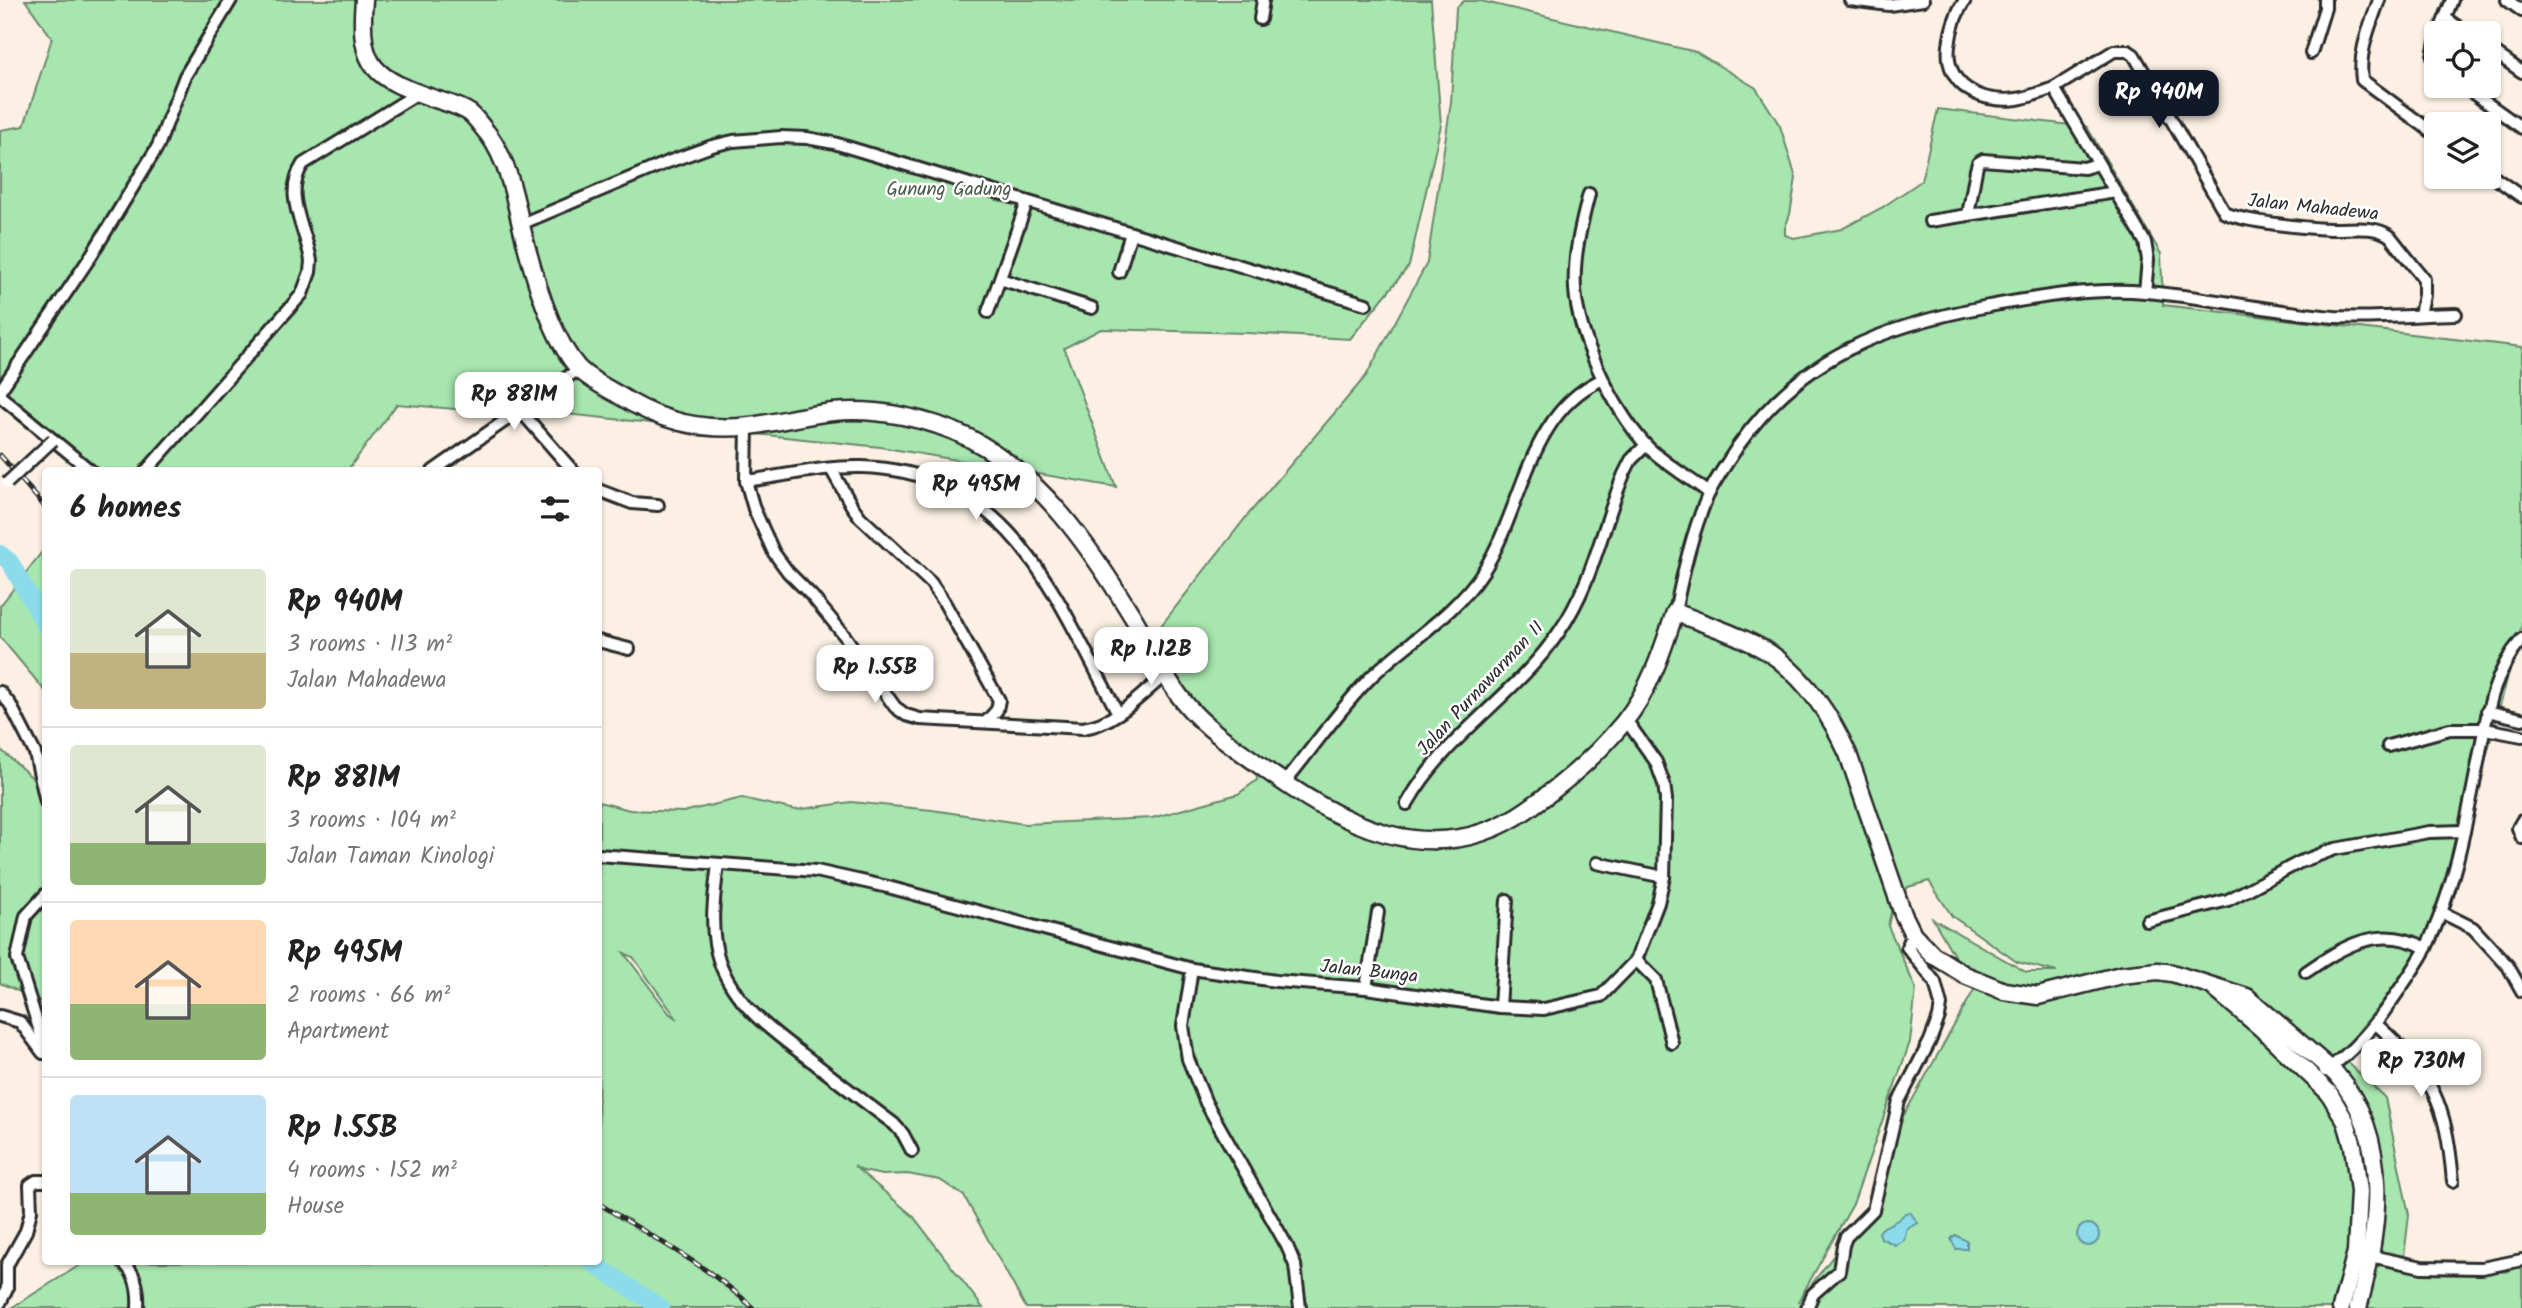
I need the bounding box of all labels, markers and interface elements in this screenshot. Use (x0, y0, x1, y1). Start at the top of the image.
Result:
map controls (2424, 21, 2501, 189)
button: locate (2424, 21, 2501, 98)
pin: Rp 940M (2094, 71, 2224, 130)
text: Rp 940M (2115, 75, 2203, 111)
button: layers (2424, 112, 2501, 189)
park label: Gunung Gadung (886, 175, 1012, 205)
street label: Jalan Mahadewa (2246, 186, 2380, 230)
pin: Rp 881M (449, 372, 579, 432)
text: Rp 881M (471, 377, 557, 413)
pin: Rp 495M (911, 462, 1041, 522)
text: Rp 495M (932, 467, 1020, 503)
text: 6 homes (70, 485, 182, 533)
icon: filters (536, 490, 574, 528)
text: Rp 940M (287, 579, 402, 627)
icon: home (126, 597, 210, 681)
street label: Jalan Purnawarman II (1410, 615, 1552, 763)
text: 3 rooms · 113 m² (287, 627, 452, 663)
pin: Rp 1.12B (1079, 628, 1223, 687)
text: Rp 1.12B (1110, 632, 1192, 668)
pin: Rp 1.55B (803, 646, 947, 705)
text: Rp 1.55B (832, 650, 918, 686)
text: Jalan Mahadewa (287, 663, 447, 699)
text: Rp 881M (287, 755, 400, 803)
icon: home (126, 773, 210, 857)
text: 3 rooms · 104 m² (287, 803, 456, 839)
text: Jalan Taman Kinologi (287, 839, 494, 875)
text: Rp 495M (287, 930, 402, 978)
icon: home (126, 948, 210, 1032)
street label: Jalan Bunga (1318, 952, 1420, 992)
text: 2 rooms · 66 m² (287, 978, 450, 1014)
text: Apartment (287, 1014, 389, 1050)
pin: Rp 730M (2356, 1040, 2486, 1099)
text: Rp 730M (2377, 1044, 2465, 1080)
text: Rp 1.55B (287, 1105, 398, 1153)
icon: home (126, 1123, 210, 1207)
text: 4 rooms · 152 m² (287, 1153, 457, 1189)
text: House (287, 1189, 344, 1225)

